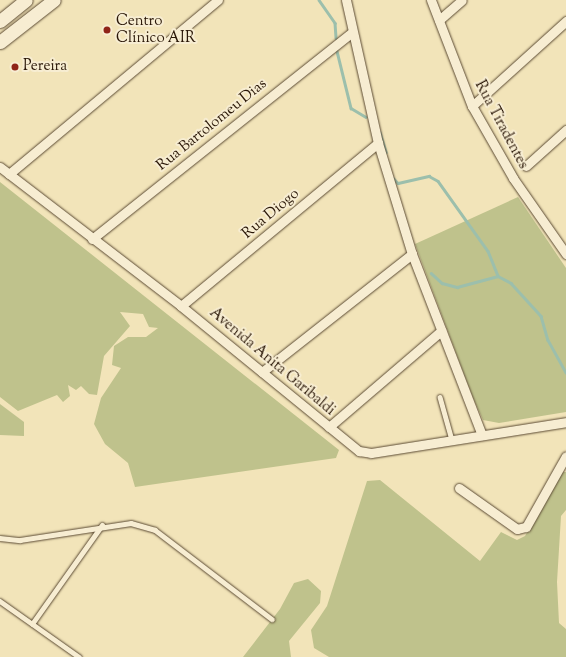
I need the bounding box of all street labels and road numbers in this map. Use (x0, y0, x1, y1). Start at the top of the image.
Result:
street label: Rua Bartolomeu Dias (153, 75, 271, 175)
street label: Rua Tiradentes (470, 78, 532, 172)
street label: Rua Diogo (239, 185, 303, 243)
street label: Avenida Anita Garibaldi (206, 304, 338, 420)

